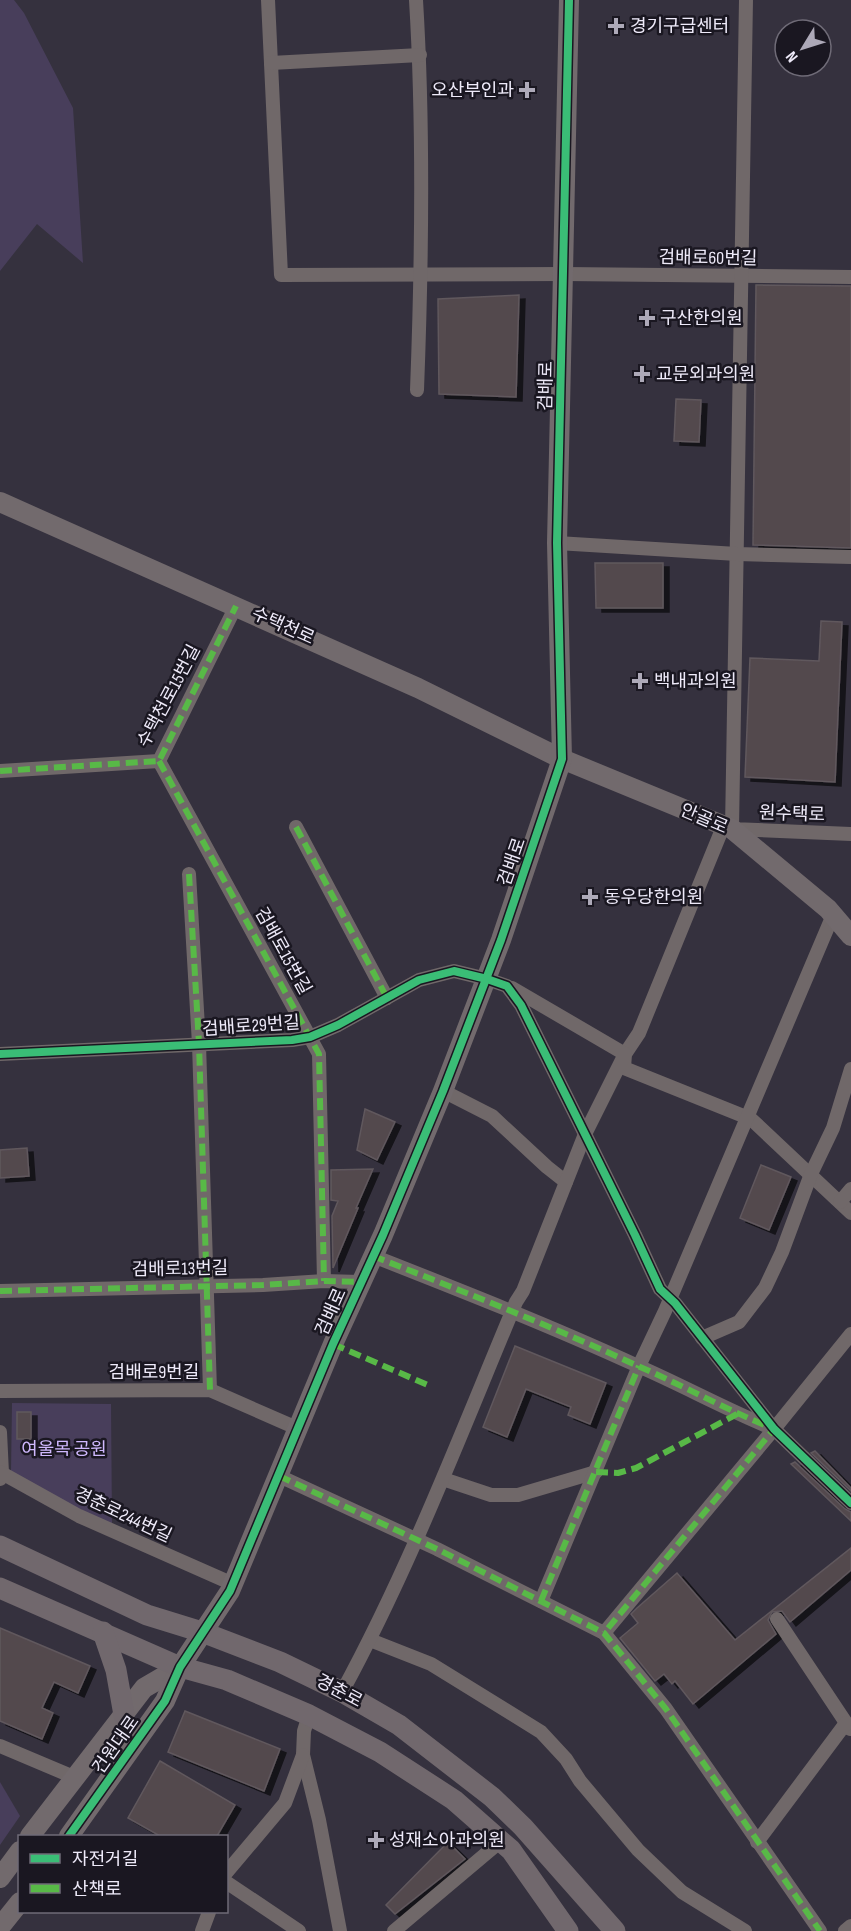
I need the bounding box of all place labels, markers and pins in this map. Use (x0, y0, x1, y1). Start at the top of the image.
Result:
place label: 경기구급센터 (630, 16, 729, 37)
marker: 경기구급센터 (607, 17, 625, 35)
place label: 오산부인과 (431, 80, 514, 101)
marker: 오산부인과 (518, 81, 536, 99)
place label: 구산한의원 (660, 308, 743, 329)
marker: 구산한의원 (638, 309, 656, 327)
place label: 교문외과의원 (656, 364, 755, 385)
marker: 교문외과의원 (633, 365, 651, 383)
place label: 백내과의원 (654, 671, 737, 692)
marker: 백내과의원 (631, 672, 649, 690)
place label: 동우당한의원 (604, 887, 703, 908)
marker: 동우당한의원 (581, 888, 599, 906)
place label: 성재소아과의원 (389, 1830, 505, 1851)
marker: 성재소아과의원 (367, 1831, 385, 1849)

